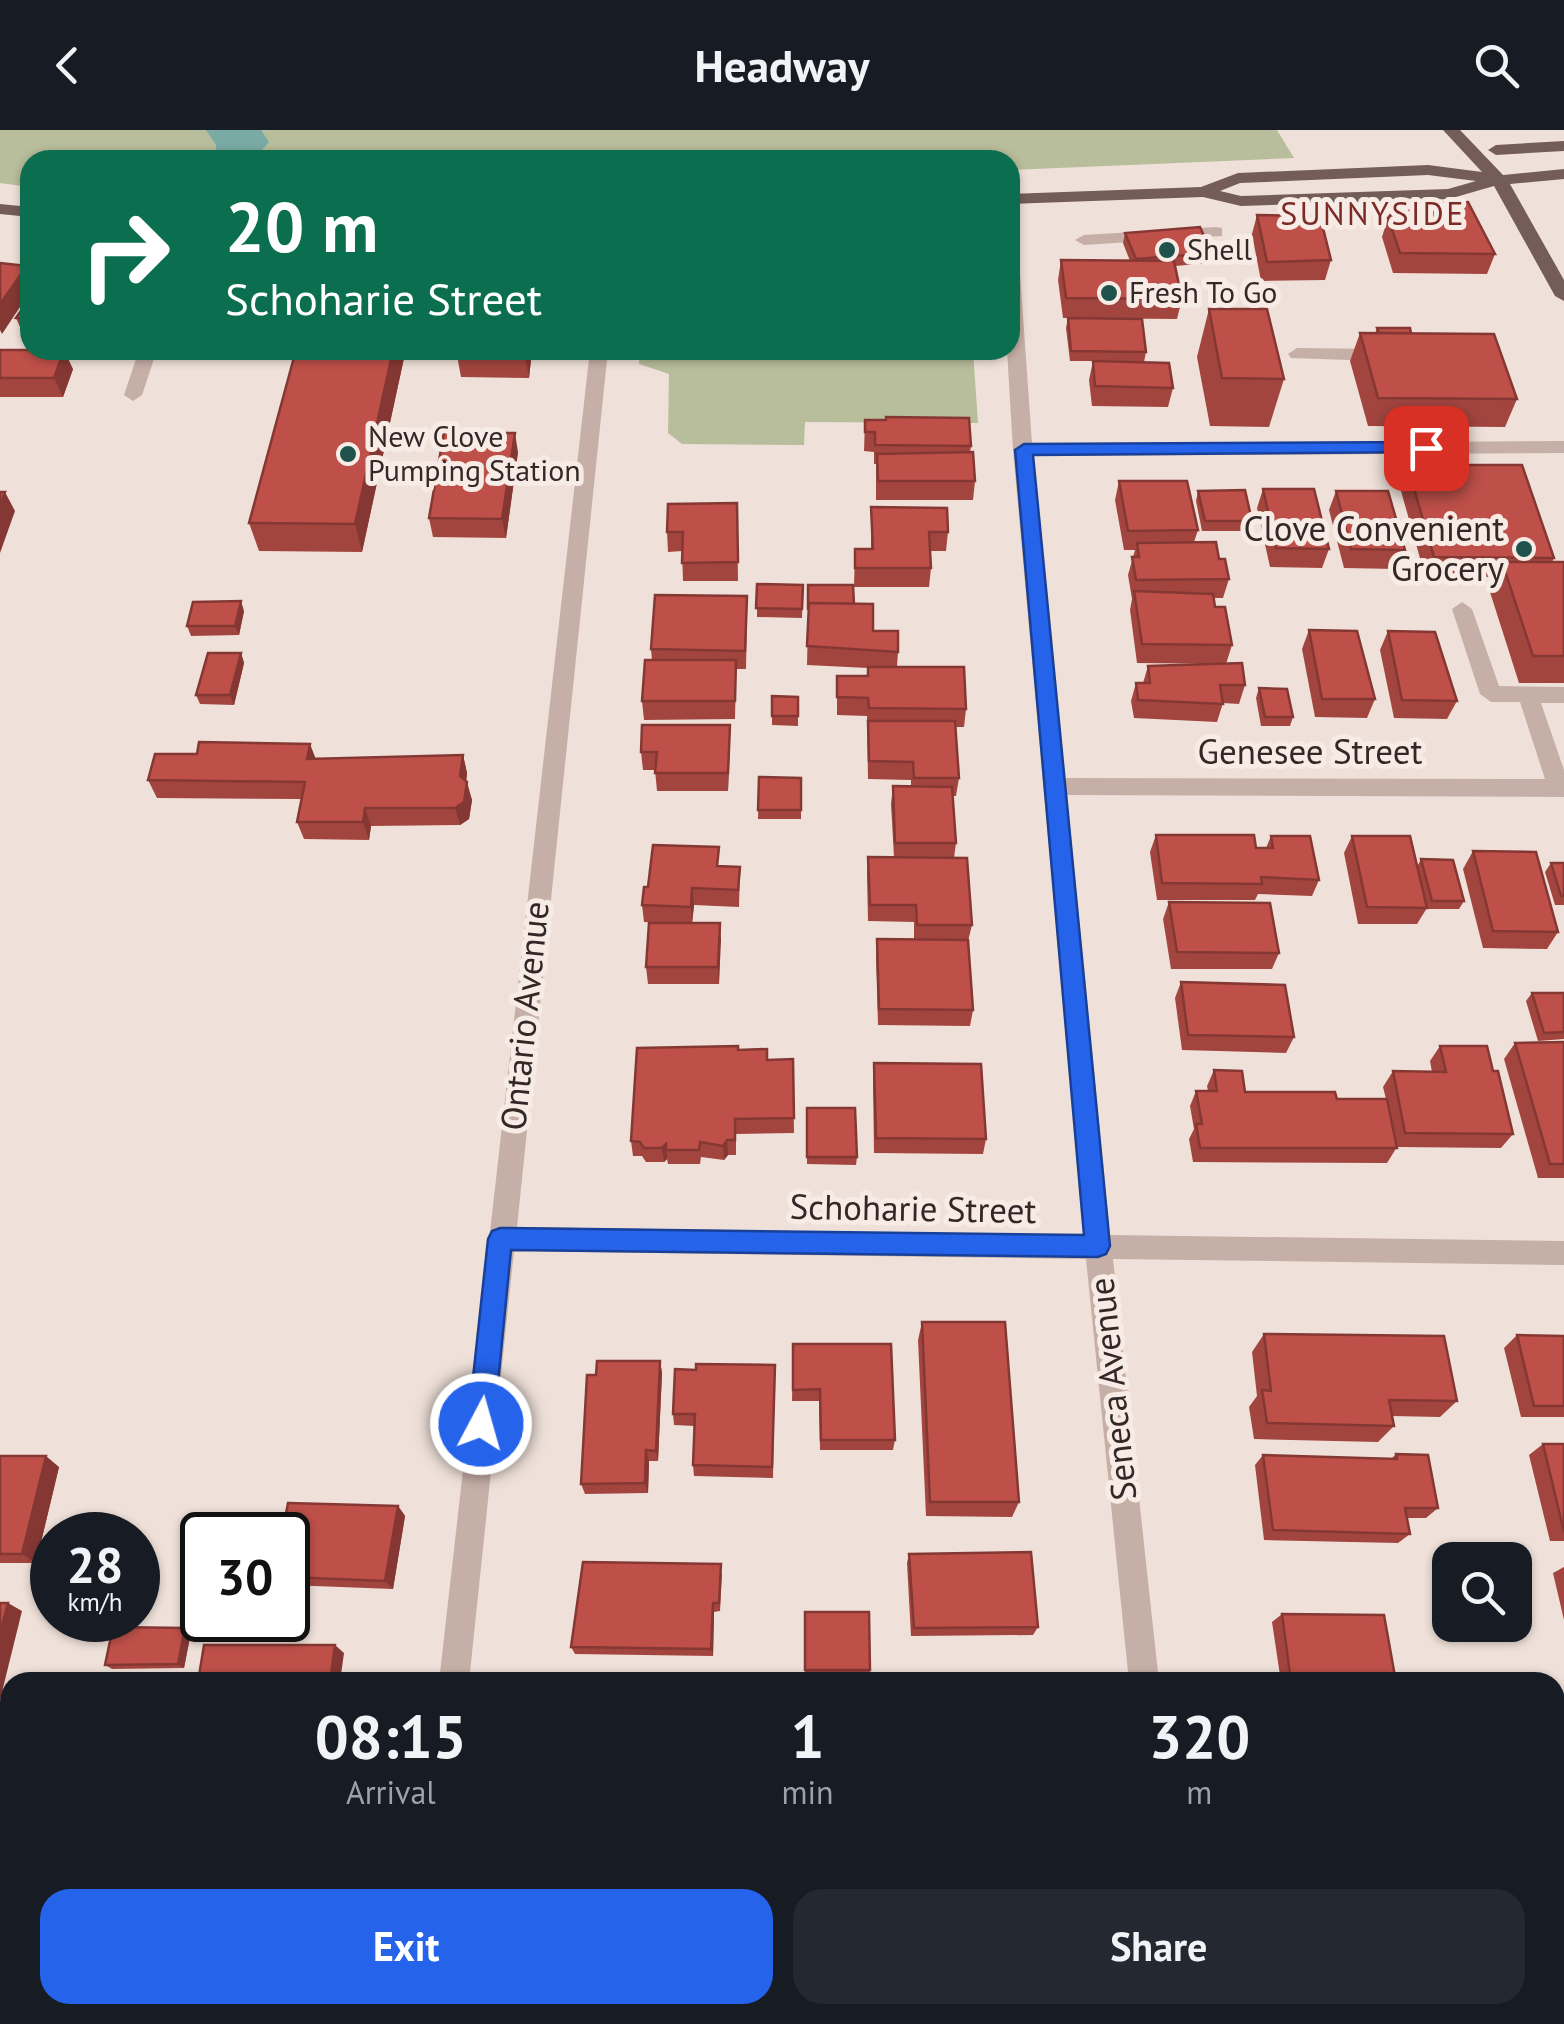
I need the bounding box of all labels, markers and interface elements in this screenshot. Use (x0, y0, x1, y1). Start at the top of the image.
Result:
text: Headway (694, 36, 870, 94)
icon: back (40, 38, 95, 93)
icon: search (1469, 38, 1524, 93)
text: 20 m (225, 181, 378, 271)
icon: right (60, 190, 190, 320)
district label: SUNNYSIDE (1280, 192, 1466, 234)
place label: Shell (1187, 229, 1252, 268)
marker: Shell (1156, 239, 1178, 261)
text: Schoharie Street (225, 269, 542, 327)
place label: Fresh To Go (1129, 272, 1277, 311)
marker: Fresh To Go (1098, 282, 1120, 304)
pin (1384, 406, 1469, 491)
place label: New Clove Pumping Station (368, 416, 581, 489)
icon: arrive (1399, 421, 1454, 476)
marker: New Clove Pumping Station (337, 443, 359, 465)
place label: Clove Convenient Grocery (1244, 505, 1504, 591)
marker: Clove Convenient Grocery (1513, 538, 1535, 560)
street label: Genesee Street (1198, 728, 1423, 774)
street label: Ontario Avenue (489, 899, 559, 1133)
street label: Schoharie Street (789, 1183, 1037, 1233)
street label: Seneca Avenue (1077, 1276, 1147, 1503)
position arrow (429, 1372, 533, 1476)
speed limit sign: 30 (180, 1512, 310, 1642)
text: 28 (67, 1532, 123, 1597)
map controls (1432, 1542, 1532, 1642)
button: search (1432, 1542, 1532, 1642)
text: km/h (68, 1586, 122, 1618)
text: 08:15 (315, 1697, 467, 1775)
text: 1 (791, 1697, 825, 1775)
text: 320 (1148, 1697, 1250, 1775)
text: Arrival (346, 1771, 436, 1813)
text: min (782, 1771, 834, 1813)
text: m (1186, 1771, 1212, 1813)
button: Exit (40, 1889, 773, 2004)
button: Share (793, 1889, 1525, 2004)

